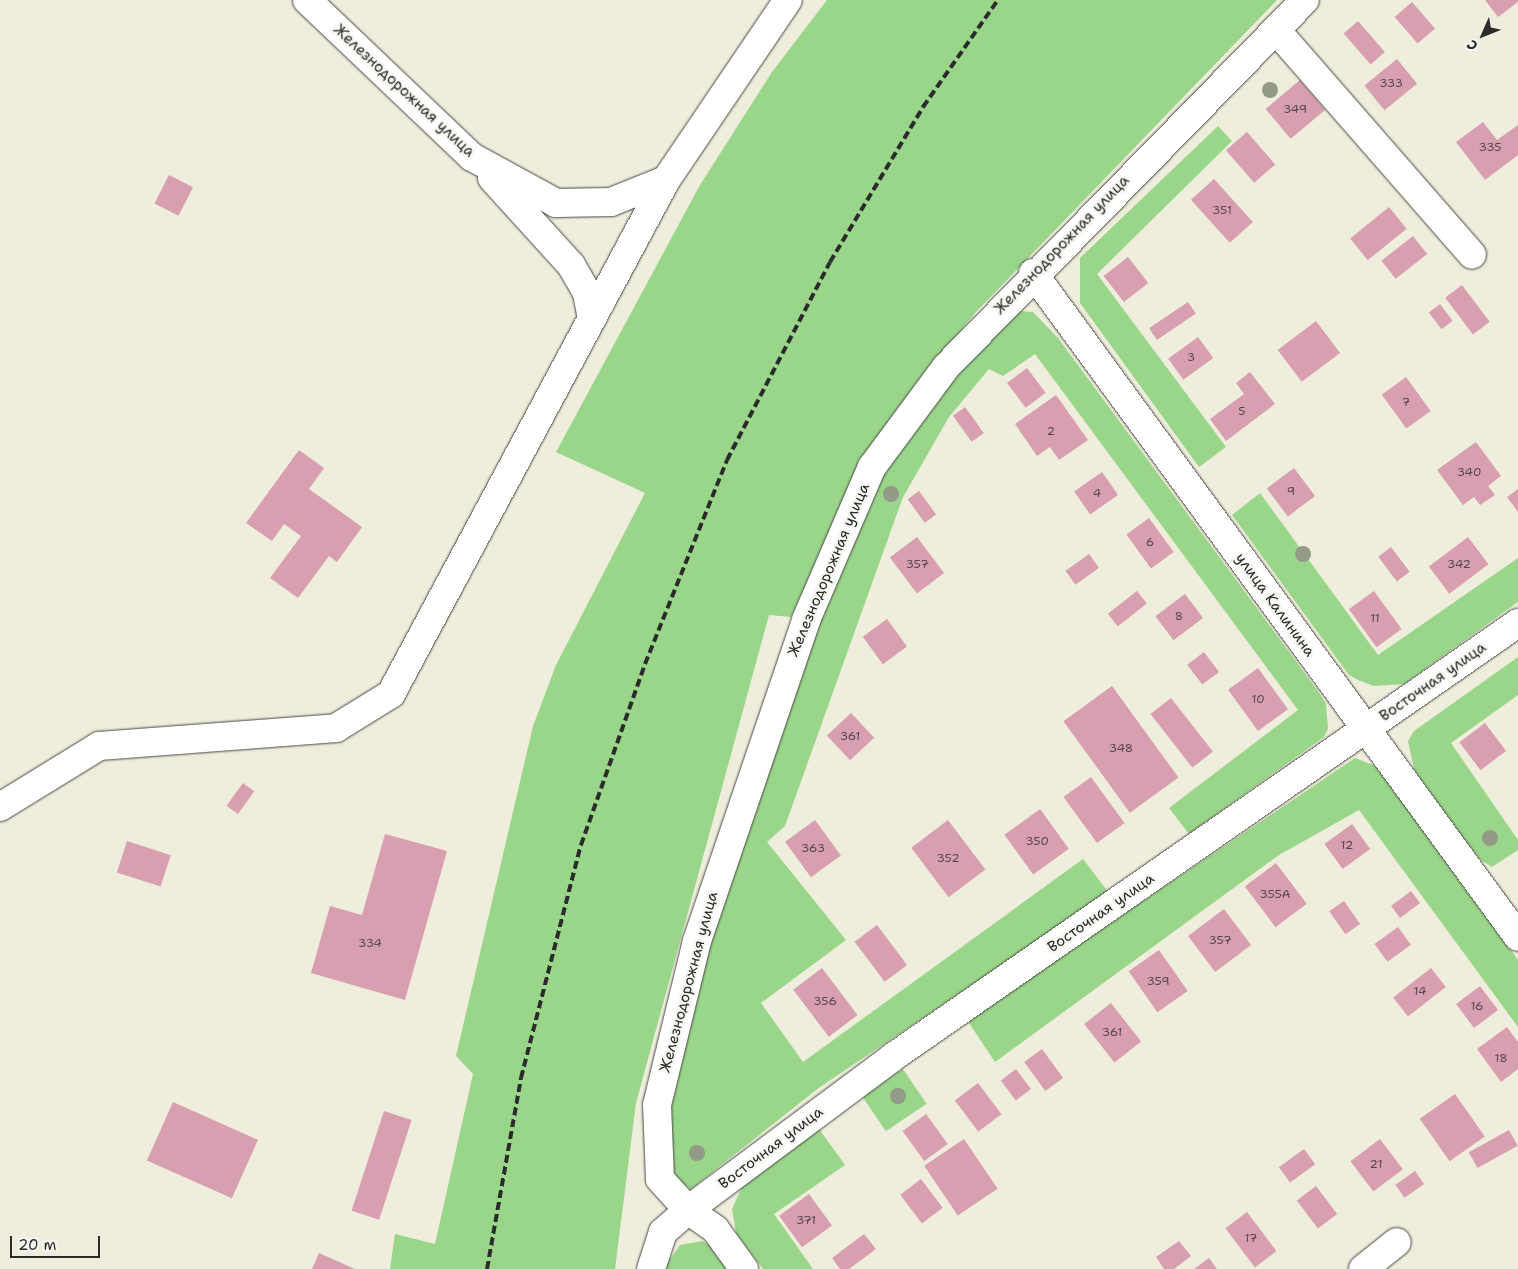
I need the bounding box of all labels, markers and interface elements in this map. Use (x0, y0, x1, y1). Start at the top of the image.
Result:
north arrow (1458, 10, 1508, 60)
street label: Железнодорожная улица (330, 21, 478, 161)
text: С (1463, 36, 1482, 55)
house number: 333 (1379, 77, 1403, 91)
house number: 349 (1283, 103, 1307, 117)
house number: 335 (1478, 141, 1502, 155)
street label: Железнодорожная улица (991, 172, 1133, 318)
house number: 351 (1212, 204, 1232, 218)
house number: 3 (1187, 351, 1195, 365)
house number: 7 (1402, 396, 1410, 410)
house number: 5 (1238, 405, 1246, 419)
house number: 2 (1047, 425, 1055, 439)
house number: 340 (1457, 466, 1481, 480)
street label: Железнодорожная улица (784, 481, 874, 659)
house number: 9 (1287, 485, 1295, 499)
house number: 4 (1093, 487, 1101, 501)
house number: 6 (1146, 536, 1154, 550)
street label: улица Калинина (1231, 550, 1319, 660)
house number: 357 (905, 558, 929, 572)
house number: 342 (1447, 558, 1471, 572)
house number: 8 (1175, 610, 1183, 624)
house number: 11 (1370, 612, 1380, 626)
street label: Восточная улица (1376, 639, 1490, 725)
house number: 10 (1251, 693, 1265, 707)
house number: 361 (840, 730, 860, 744)
house number: 348 (1109, 742, 1133, 756)
house number: 350 (1025, 835, 1049, 849)
house number: 12 (1341, 839, 1353, 853)
house number: 363 (801, 842, 825, 856)
house number: 352 (936, 852, 960, 866)
street label: Восточная улица (1044, 870, 1158, 956)
house number: 355А (1259, 888, 1291, 902)
street label: Железнодорожная улица (656, 890, 722, 1074)
house number: 357 (1208, 934, 1232, 948)
house number: 334 (358, 937, 382, 951)
house number: 359 (1146, 975, 1170, 989)
house number: 14 (1414, 985, 1426, 999)
house number: 356 (813, 995, 837, 1009)
house number: 16 (1470, 1000, 1484, 1014)
house number: 361 (1102, 1026, 1122, 1040)
house number: 18 (1494, 1052, 1508, 1066)
street label: Восточная улица (715, 1103, 827, 1193)
house number: 21 (1370, 1158, 1382, 1172)
house number: 371 (796, 1214, 816, 1228)
scale bar (12, 1226, 102, 1258)
house number: 17 (1245, 1232, 1257, 1246)
text: 20 m (18, 1235, 57, 1255)

